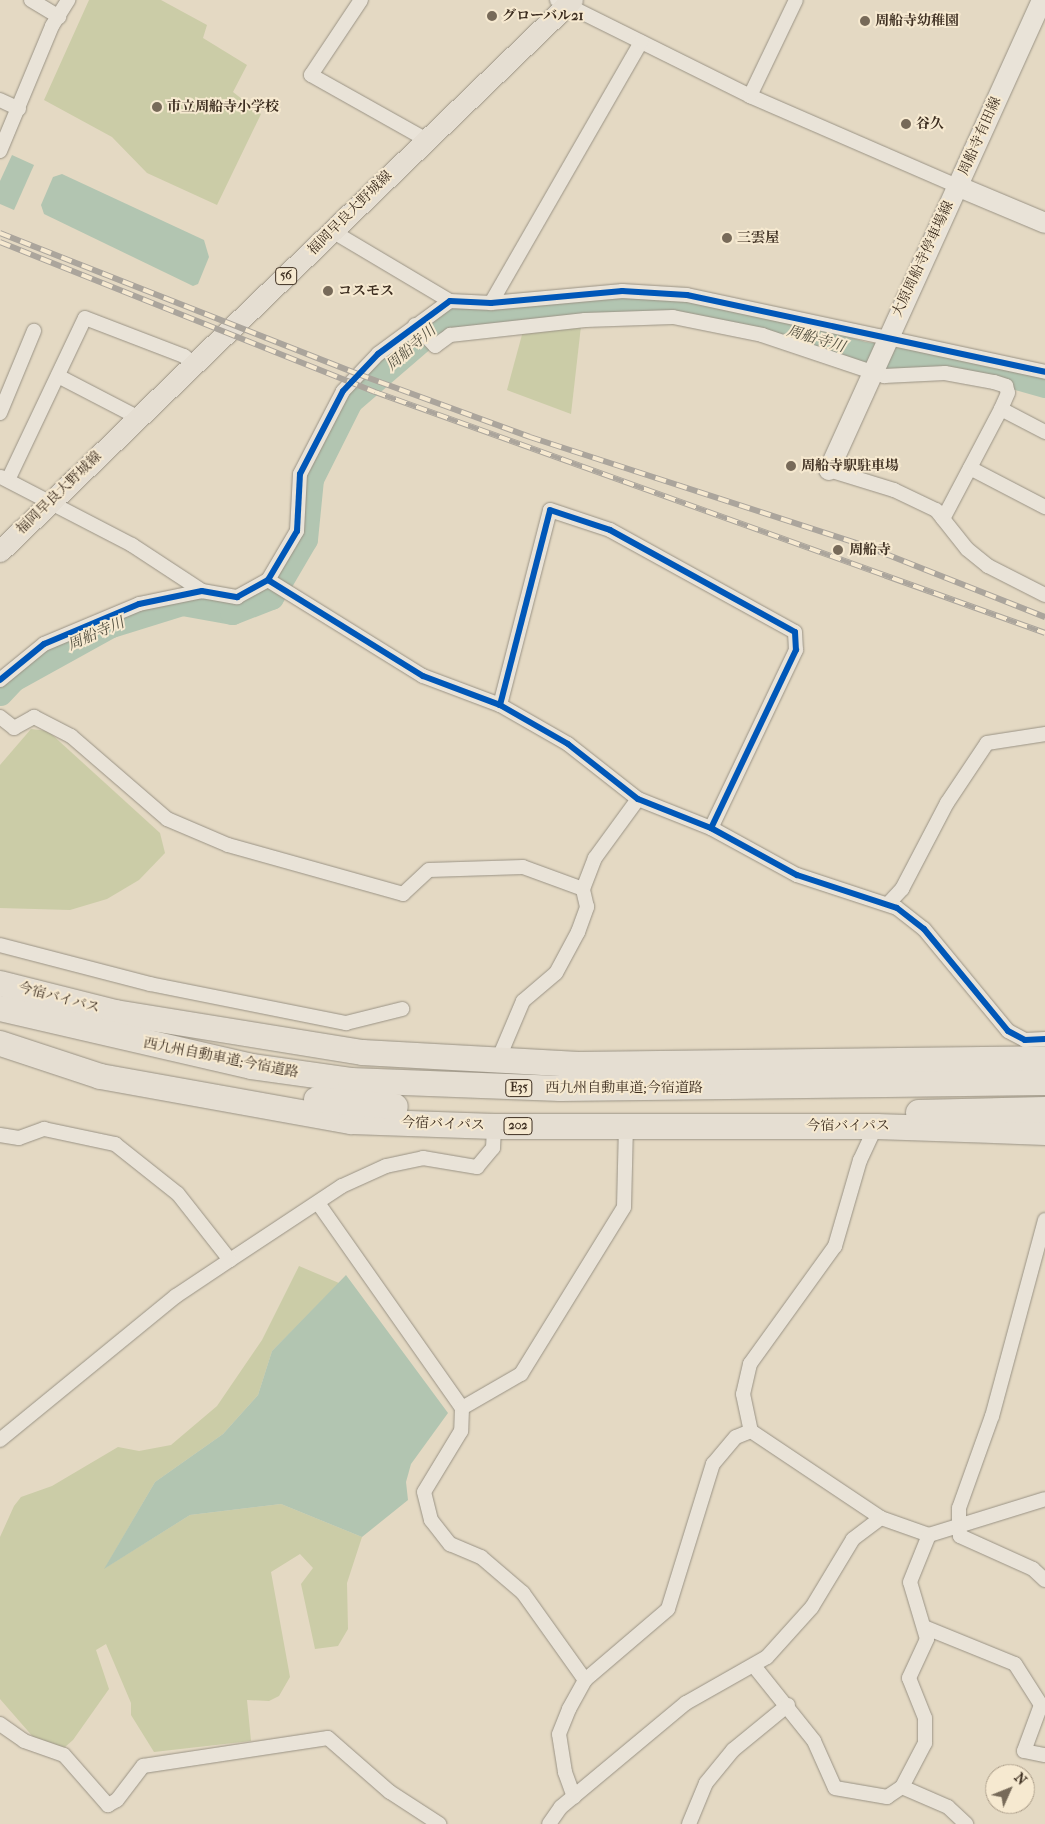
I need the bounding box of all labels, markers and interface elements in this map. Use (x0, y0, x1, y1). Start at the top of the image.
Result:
place label: グローバル21 (502, 8, 584, 24)
marker: グローバル21 (486, 10, 498, 22)
place label: 周船寺幼稚園 (875, 13, 959, 29)
marker: 周船寺幼稚園 (859, 15, 871, 27)
street label: 周船寺有田線 (955, 94, 1005, 178)
place label: 市立周船寺小学校 (167, 99, 279, 115)
marker: 市立周船寺小学校 (151, 101, 163, 113)
place label: 谷久 (916, 116, 944, 132)
marker: 谷久 (900, 118, 912, 130)
street label: 福岡早良大野城線 (304, 167, 396, 259)
street label: 大原周船寺停車場線 (889, 198, 957, 320)
place label: 三雲屋 (737, 230, 779, 246)
marker: 三雲屋 (721, 232, 733, 244)
road number: 56 (275, 266, 297, 286)
place label: コスモス (338, 283, 394, 299)
marker: コスモス (322, 285, 334, 297)
water label: 周船寺川 (382, 322, 440, 374)
water label: 周船寺川 (785, 322, 847, 356)
street label: 福岡早良大野城線 (13, 448, 105, 538)
place label: 周船寺駅駐車場 (801, 458, 899, 474)
marker: 周船寺駅駐車場 (785, 460, 797, 472)
place label: 周船寺 (849, 542, 891, 558)
marker: 周船寺 (831, 543, 845, 557)
water label: 周船寺川 (65, 614, 127, 654)
street label: 今宿バイパス (16, 979, 102, 1017)
street label: 西九州自動車道;今宿道路 (142, 1035, 300, 1081)
road number: E35 (505, 1078, 533, 1098)
street label: 西九州自動車道;今宿道路 (545, 1080, 703, 1096)
street label: 今宿バイパス (401, 1114, 485, 1134)
road number: 202 (503, 1116, 533, 1136)
street label: 今宿バイパス (806, 1118, 890, 1134)
north arrow (985, 1764, 1035, 1814)
text: N (1011, 1769, 1030, 1789)

